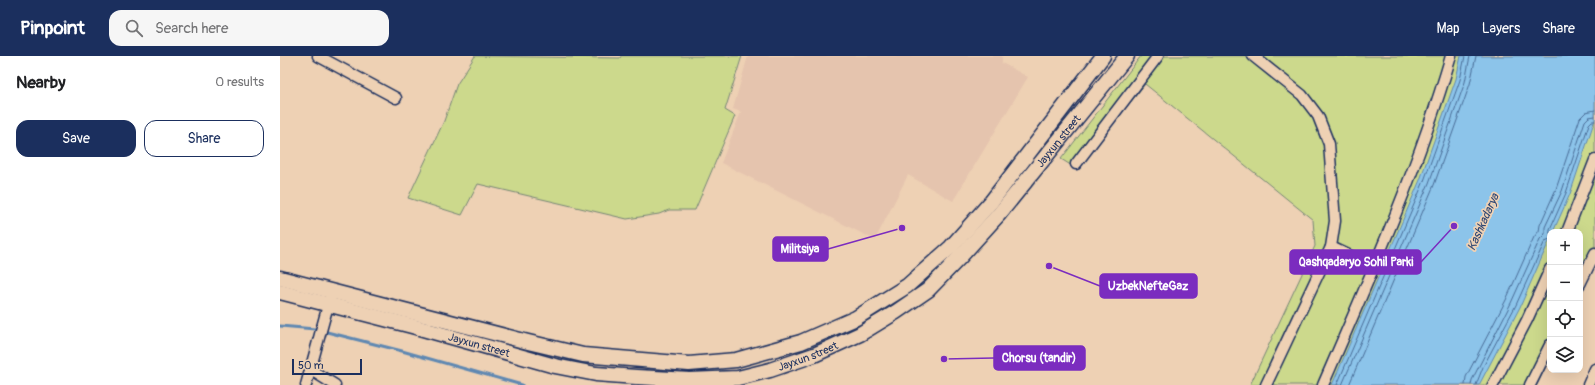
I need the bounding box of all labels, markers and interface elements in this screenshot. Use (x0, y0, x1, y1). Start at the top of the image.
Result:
search box (109, 10, 389, 46)
text: Pinpoint (20, 16, 85, 40)
icon: search (123, 17, 145, 39)
text: Search here (155, 19, 228, 38)
text: Map (1437, 20, 1460, 37)
text: Layers (1482, 20, 1520, 37)
text: Share (1542, 20, 1575, 37)
text: Nearby (16, 72, 65, 93)
text: 0 results (215, 74, 264, 90)
street label: Jayxun street (1034, 112, 1084, 170)
button: Save (16, 120, 136, 157)
button: Share (144, 120, 264, 157)
water label: Kashkadarya (1464, 190, 1503, 253)
map controls (1547, 229, 1583, 373)
button: + (1547, 229, 1583, 265)
callout: Militsiya (773, 237, 828, 261)
text: Militsiya (781, 242, 820, 257)
callout: Qashqadaryo Sohil Parki (1290, 250, 1421, 274)
text: Qashqadaryo Sohil Parki (1299, 255, 1413, 270)
button: − (1547, 265, 1583, 301)
callout: UzbekNefteGaz (1100, 274, 1197, 298)
text: UzbekNefteGaz (1108, 279, 1189, 294)
button: locate (1547, 301, 1583, 337)
street label: Jayxun street (447, 330, 512, 360)
button: layers (1547, 337, 1583, 373)
street label: Jayxun street (776, 339, 840, 374)
callout: Chorsu (tandir) (994, 346, 1085, 370)
text: Chorsu (tandir) (1002, 351, 1076, 366)
scale bar (292, 357, 362, 376)
text: 50 m (298, 359, 324, 372)

